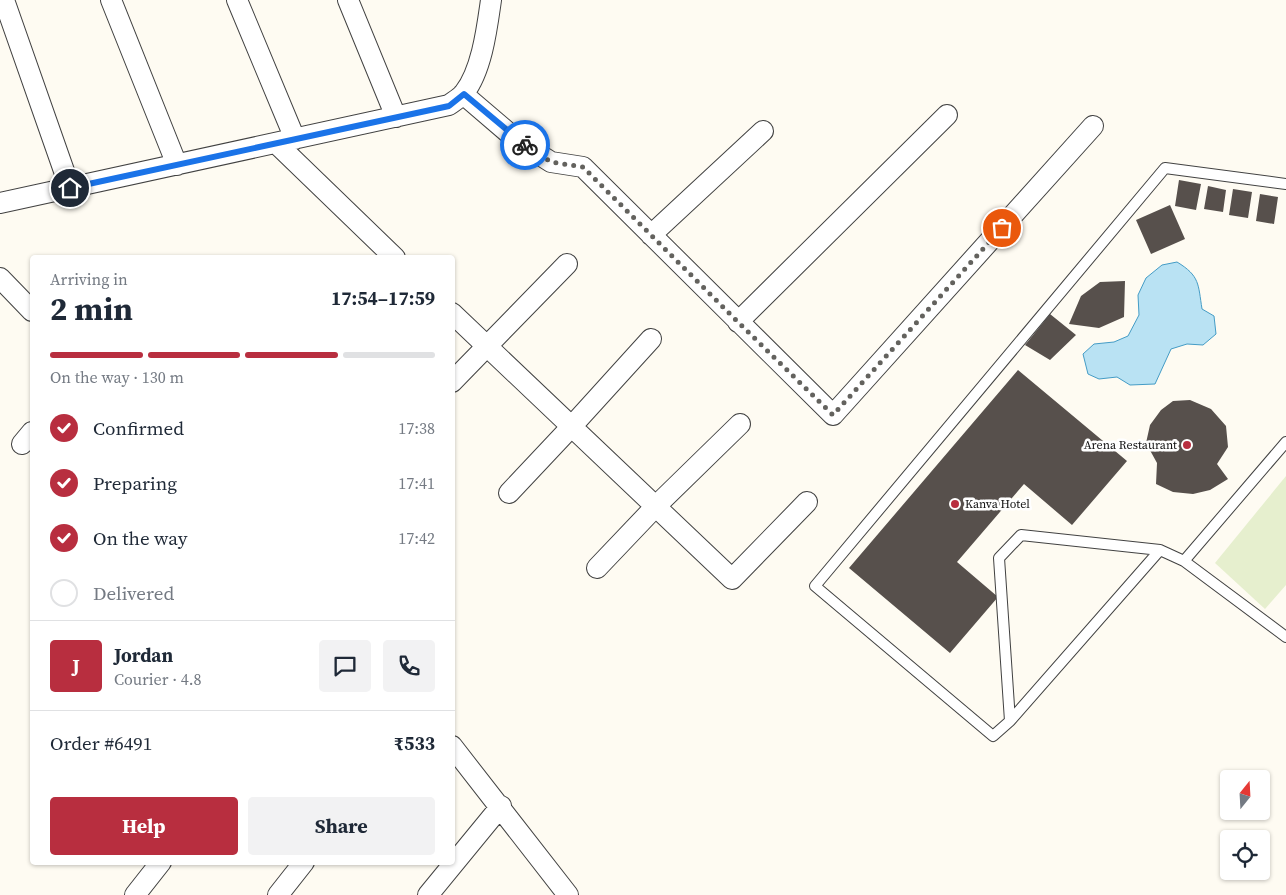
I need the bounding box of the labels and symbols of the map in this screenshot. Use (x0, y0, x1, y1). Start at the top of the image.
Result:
courier (500, 120, 550, 170)
pin (49, 167, 91, 209)
pin (981, 207, 1023, 249)
place label: Arena Restaurant (1084, 437, 1177, 453)
marker: Arena Restaurant (1181, 439, 1193, 451)
place label: Kanva Hotel (965, 496, 1030, 512)
marker: Kanva Hotel (949, 498, 961, 510)
north arrow (1220, 770, 1270, 820)

